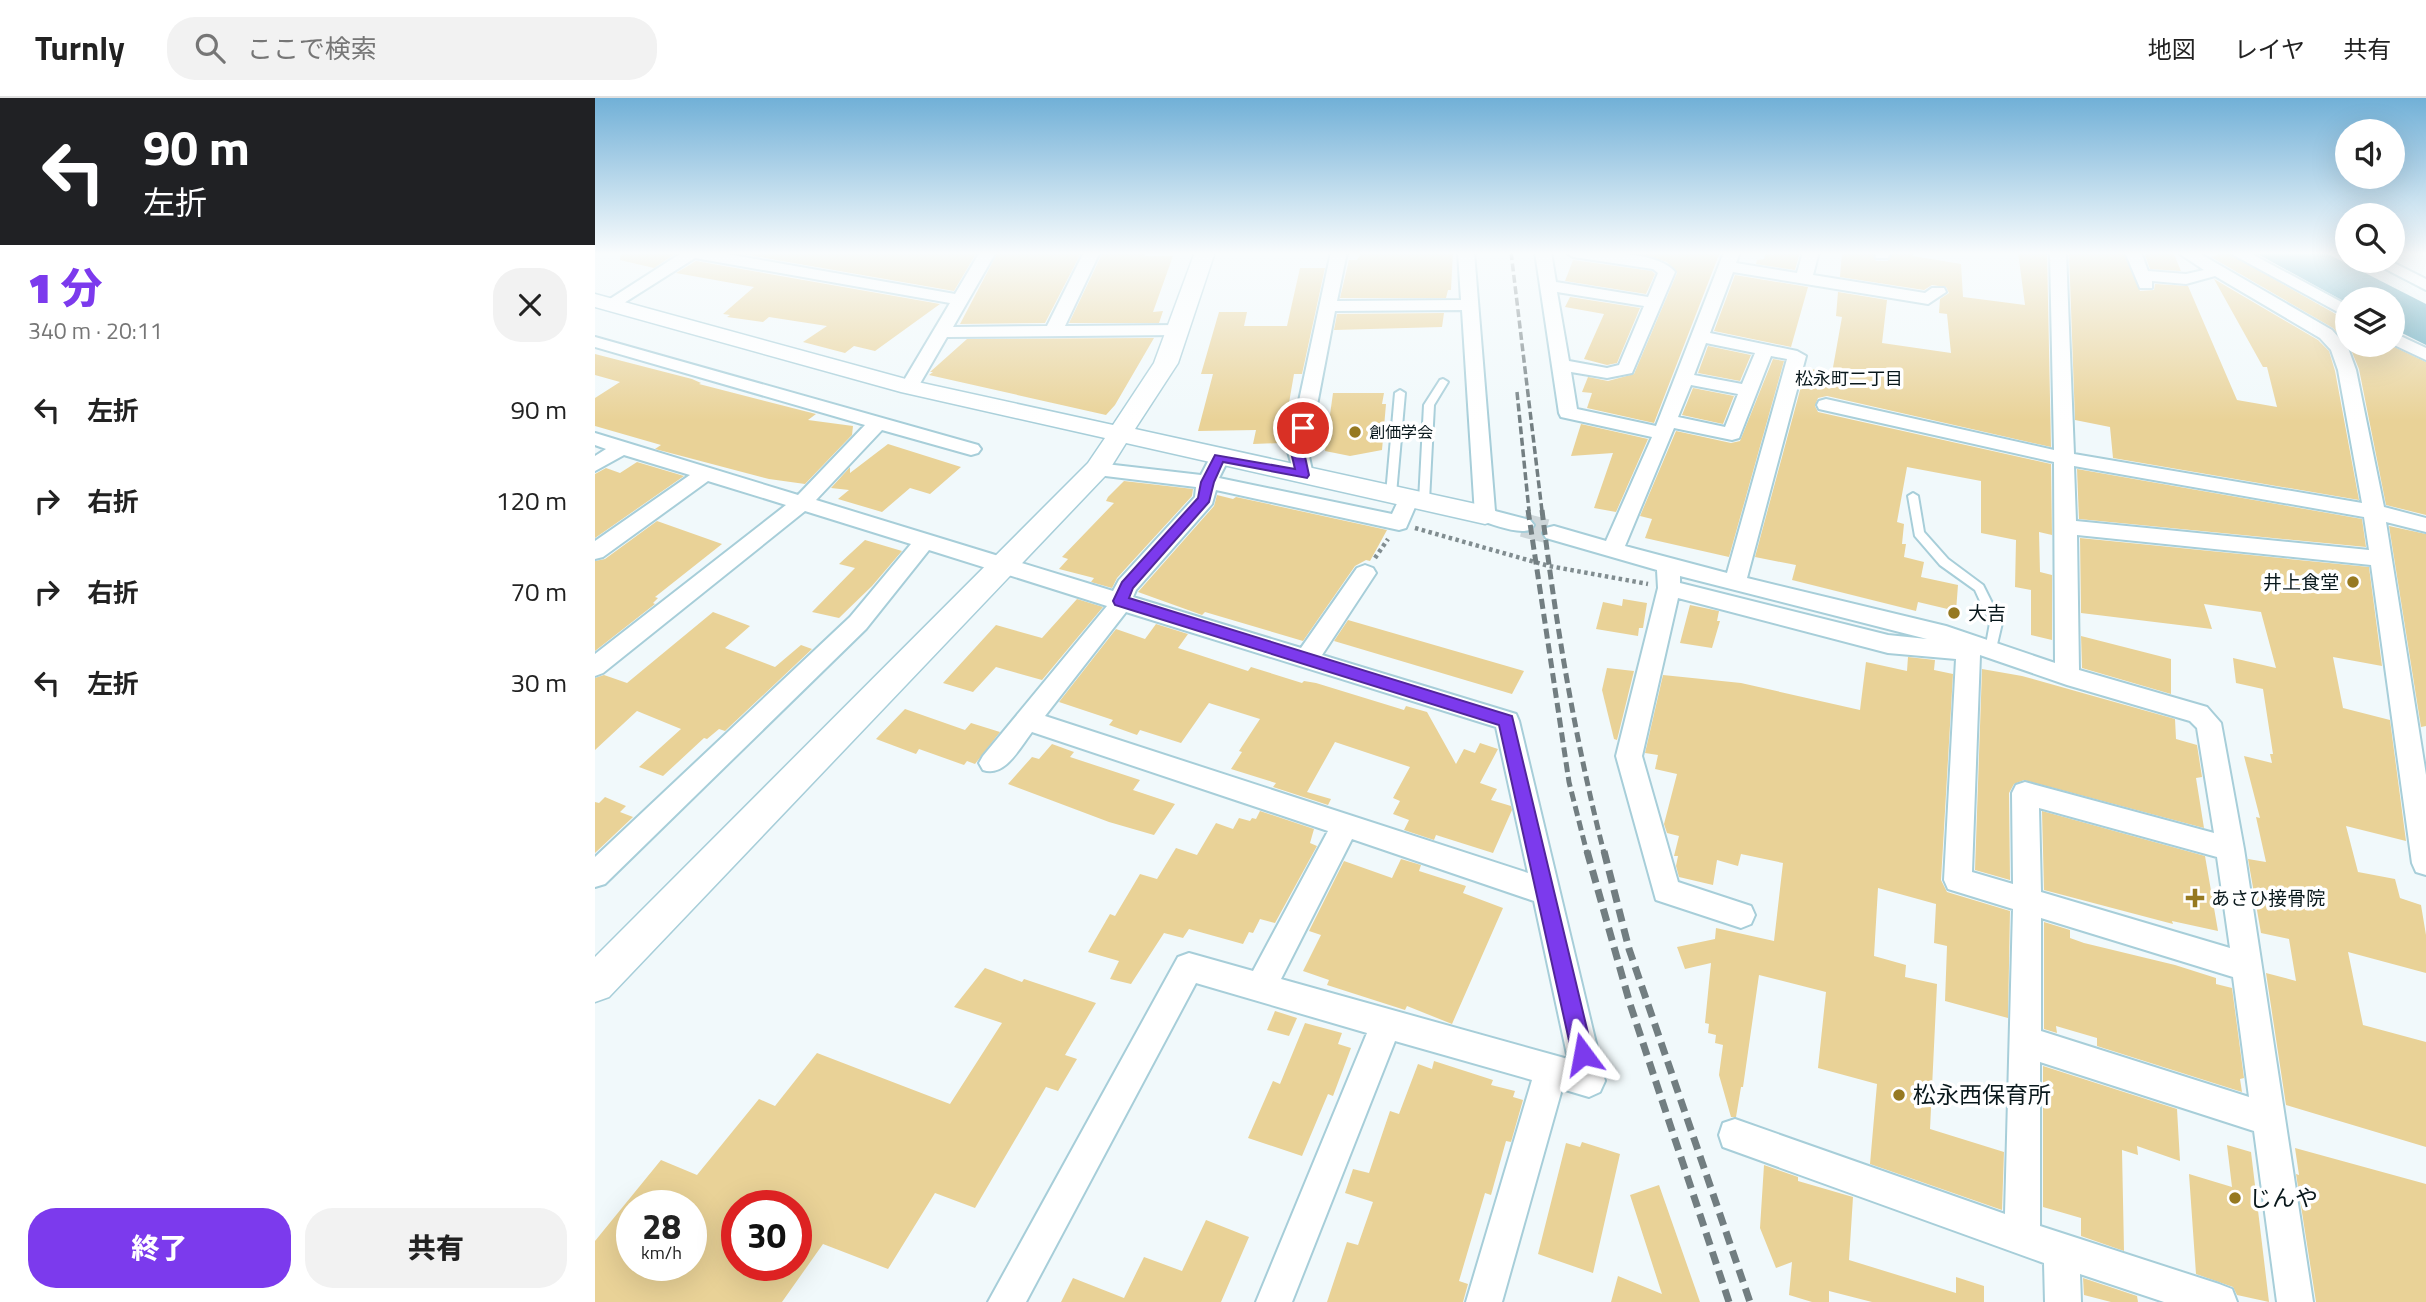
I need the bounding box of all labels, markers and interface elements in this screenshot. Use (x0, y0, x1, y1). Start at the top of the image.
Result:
search box (167, 17, 657, 80)
text: Turnly (35, 23, 125, 73)
icon: search (191, 29, 229, 67)
text: ここで検索 (247, 29, 377, 68)
text: 地図 (2148, 31, 2196, 67)
text: レイヤ (2234, 31, 2305, 67)
text: 共有 (2343, 31, 2391, 67)
text: 90 m (143, 109, 250, 184)
map controls (2335, 119, 2405, 357)
button: sound (2335, 119, 2405, 189)
icon: left (28, 126, 119, 217)
text: 左折 (143, 178, 207, 226)
button: search (2335, 203, 2405, 273)
text: 1 分 (28, 255, 102, 319)
button: close (493, 268, 567, 342)
button: layers (2335, 287, 2405, 357)
text: 340 m · 20:11 (28, 313, 163, 348)
district label: 松永町二丁目 (1795, 365, 1903, 392)
text: 90 m (510, 390, 567, 429)
icon: left (28, 391, 66, 429)
text: 左折 (87, 391, 139, 430)
pin (1273, 398, 1333, 458)
icon: arrive (1284, 409, 1322, 447)
place label: 創価学会 (1369, 420, 1433, 444)
marker: 創価学会 (1347, 424, 1363, 440)
text: 120 m (496, 481, 567, 520)
icon: right (28, 482, 66, 520)
text: 右折 (87, 482, 139, 521)
place label: 井上食堂 (2263, 567, 2339, 596)
text: 70 m (510, 572, 567, 611)
icon: right (28, 573, 66, 611)
text: 右折 (87, 573, 139, 612)
marker: 井上食堂 (2345, 574, 2361, 590)
place label: 大吉 (1968, 598, 2006, 627)
marker: 大吉 (1946, 605, 1962, 621)
text: 30 m (510, 663, 567, 702)
icon: left (28, 664, 66, 702)
text: 左折 (87, 664, 139, 703)
place label: あさひ接骨院 (2211, 883, 2325, 912)
marker: あさひ接骨院 (2185, 888, 2205, 908)
position arrow (1546, 1017, 1620, 1091)
place label: 松永西保育所 (1913, 1077, 2051, 1112)
marker: 松永西保育所 (1891, 1087, 1907, 1103)
place label: じんや (2249, 1180, 2318, 1215)
speed limit sign: 30 (721, 1190, 812, 1281)
marker: じんや (2227, 1190, 2243, 1206)
text: 28 (642, 1199, 681, 1253)
button: 終了 (28, 1208, 291, 1288)
button: 共有 (305, 1208, 567, 1288)
text: km/h (641, 1239, 682, 1266)

